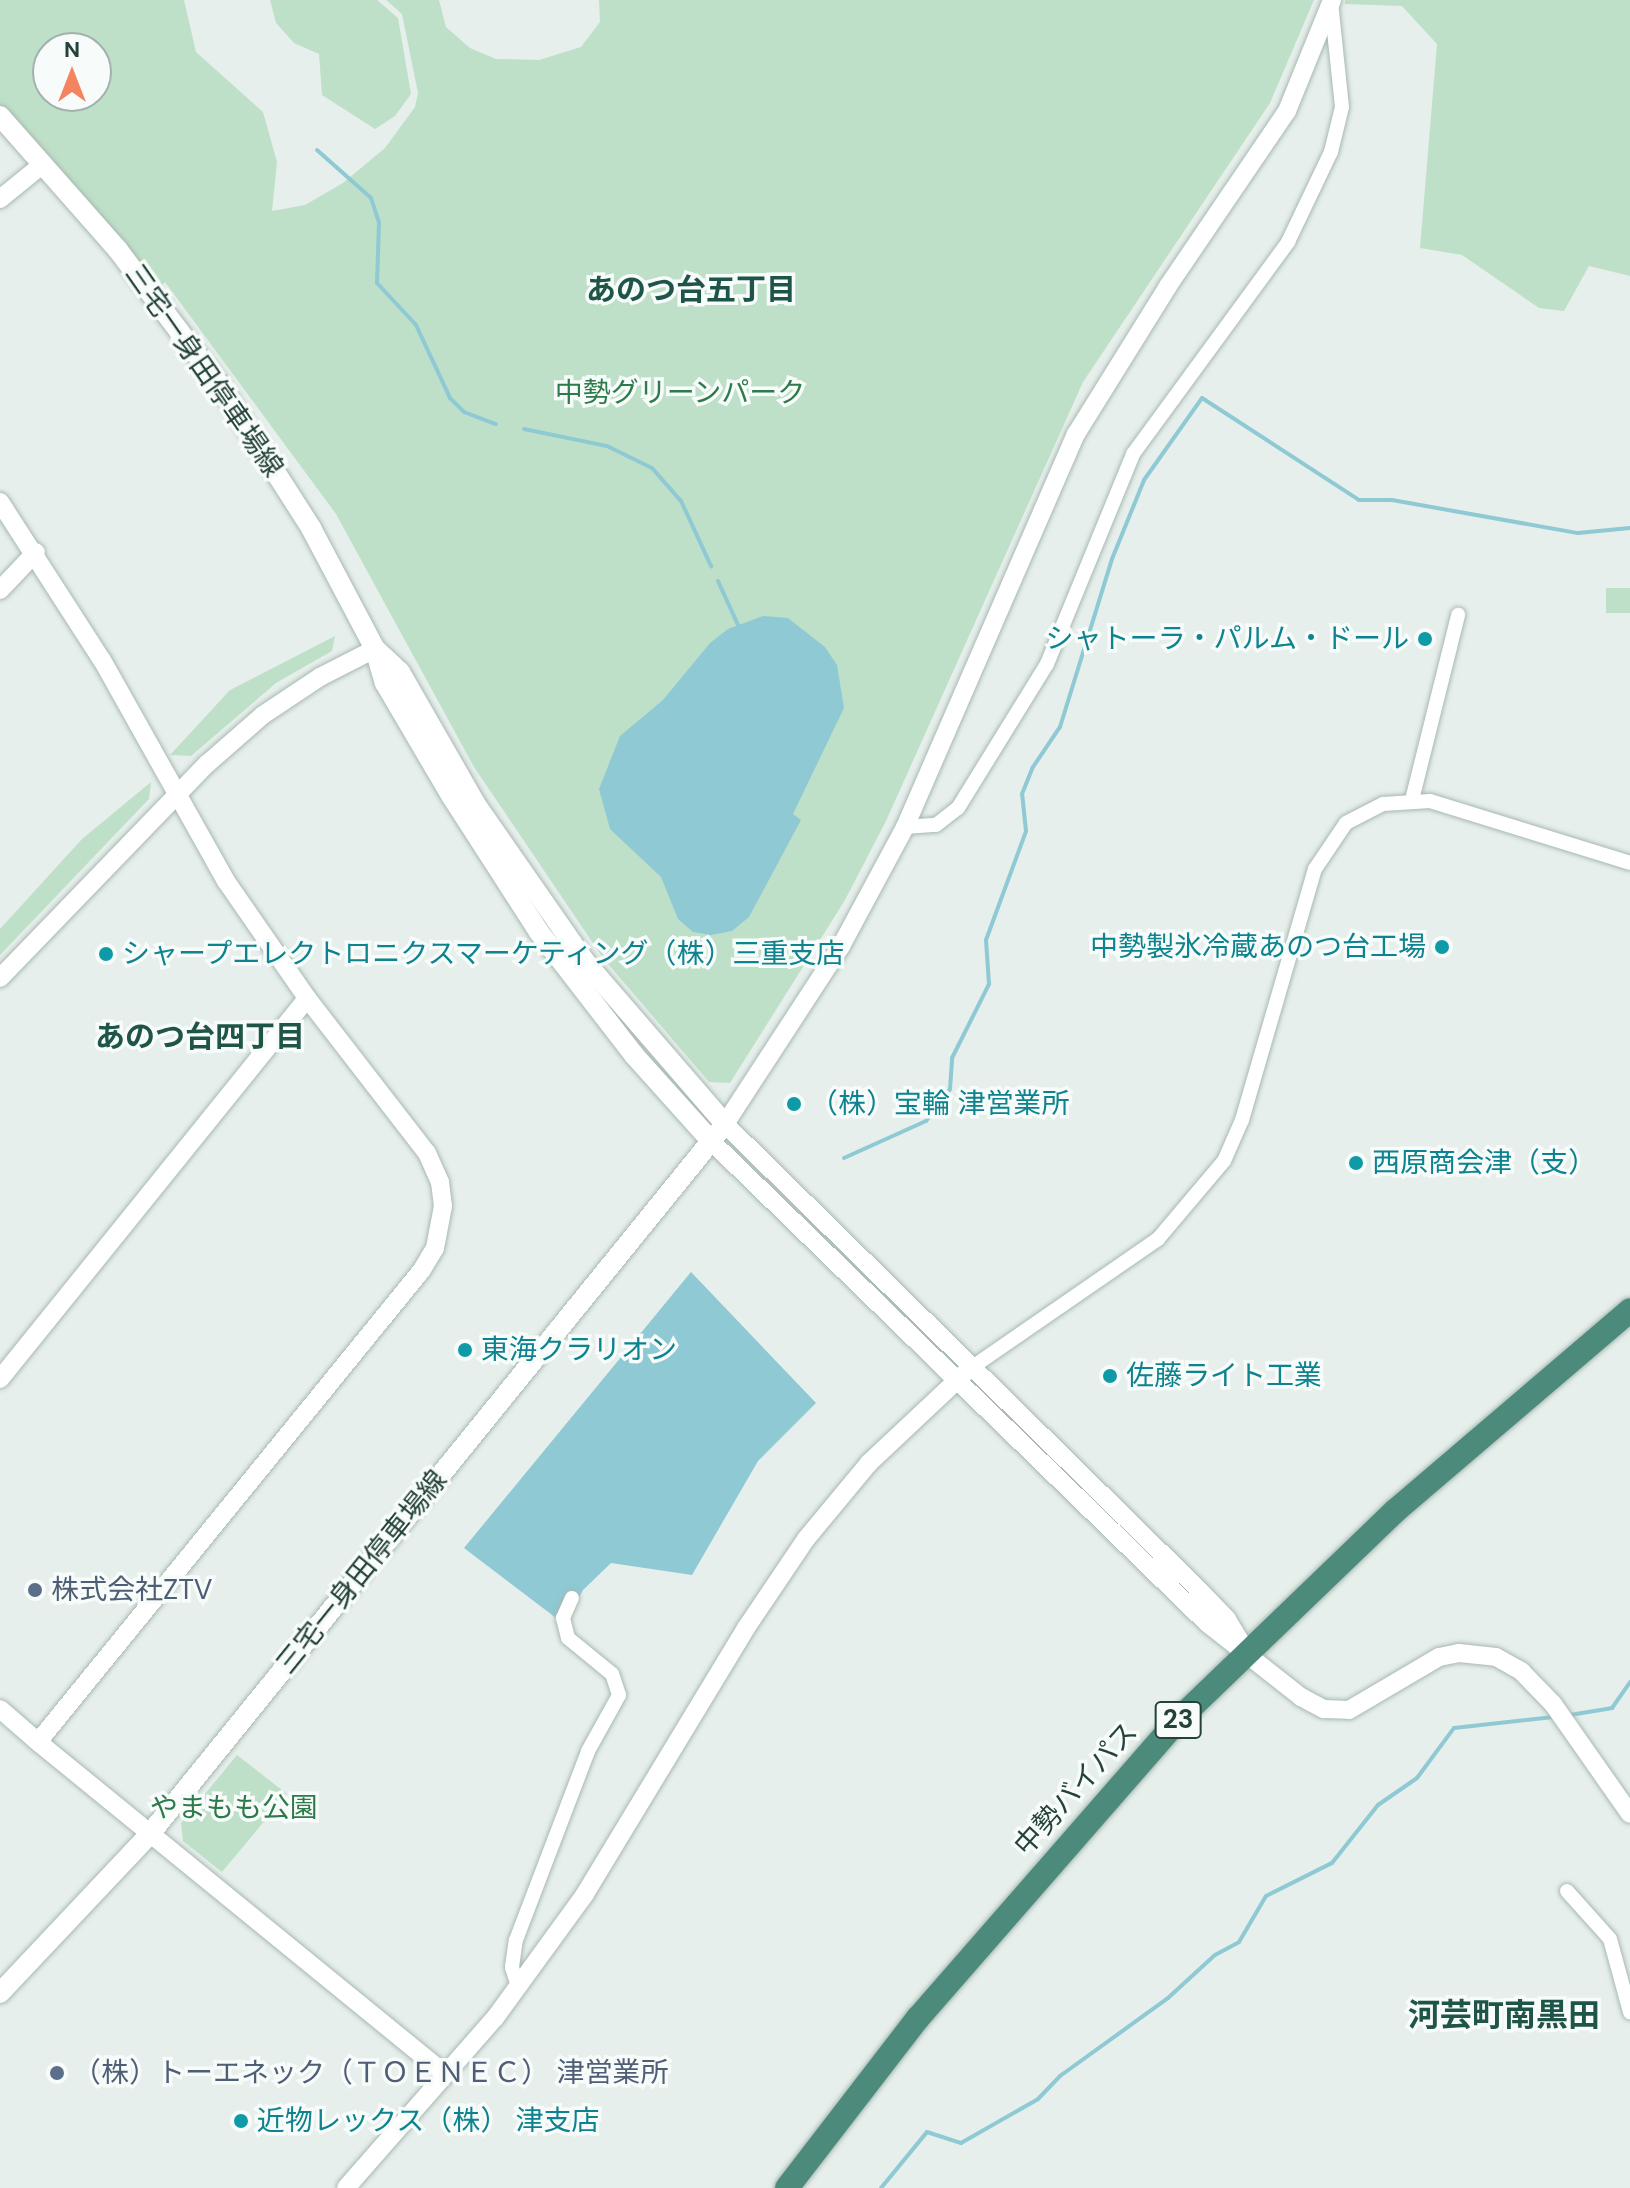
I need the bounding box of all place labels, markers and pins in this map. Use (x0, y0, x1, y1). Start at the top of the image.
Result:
place label: シャトーラ・パルム・ドール (1045, 622, 1409, 656)
marker: シャトーラ・パルム・ドール (1416, 630, 1434, 648)
place label: 中勢製氷冷蔵あのつ台工場 (1090, 930, 1426, 964)
place label: シャープエレクトロニクスマーケティング（株）三重支店 (122, 937, 850, 971)
marker: 中勢製氷冷蔵あのつ台工場 (1433, 938, 1451, 956)
marker: シャープエレクトロニクスマーケティング（株）三重支店 (97, 945, 115, 963)
place label: （株）宝輪 津営業所 (810, 1087, 1069, 1121)
marker: （株）宝輪 津営業所 (785, 1095, 803, 1113)
place label: 西原商会津（支） (1372, 1146, 1596, 1180)
marker: 西原商会津（支） (1347, 1154, 1365, 1172)
place label: 東海クラリオン (481, 1333, 677, 1367)
marker: 東海クラリオン (456, 1341, 474, 1359)
place label: 佐藤ライト工業 (1126, 1359, 1322, 1393)
marker: 佐藤ライト工業 (1101, 1367, 1119, 1385)
place label: 株式会社ZTV (51, 1573, 213, 1607)
marker: 株式会社ZTV (26, 1581, 44, 1599)
place label: （株）トーエネック（ＴＯＥＮＥＣ） 津営業所 (73, 2056, 668, 2090)
marker: （株）トーエネック（ＴＯＥＮＥＣ） 津営業所 (48, 2064, 66, 2082)
place label: 近物レックス（株） 津支店 (257, 2104, 600, 2138)
marker: 近物レックス（株） 津支店 (232, 2112, 250, 2130)

